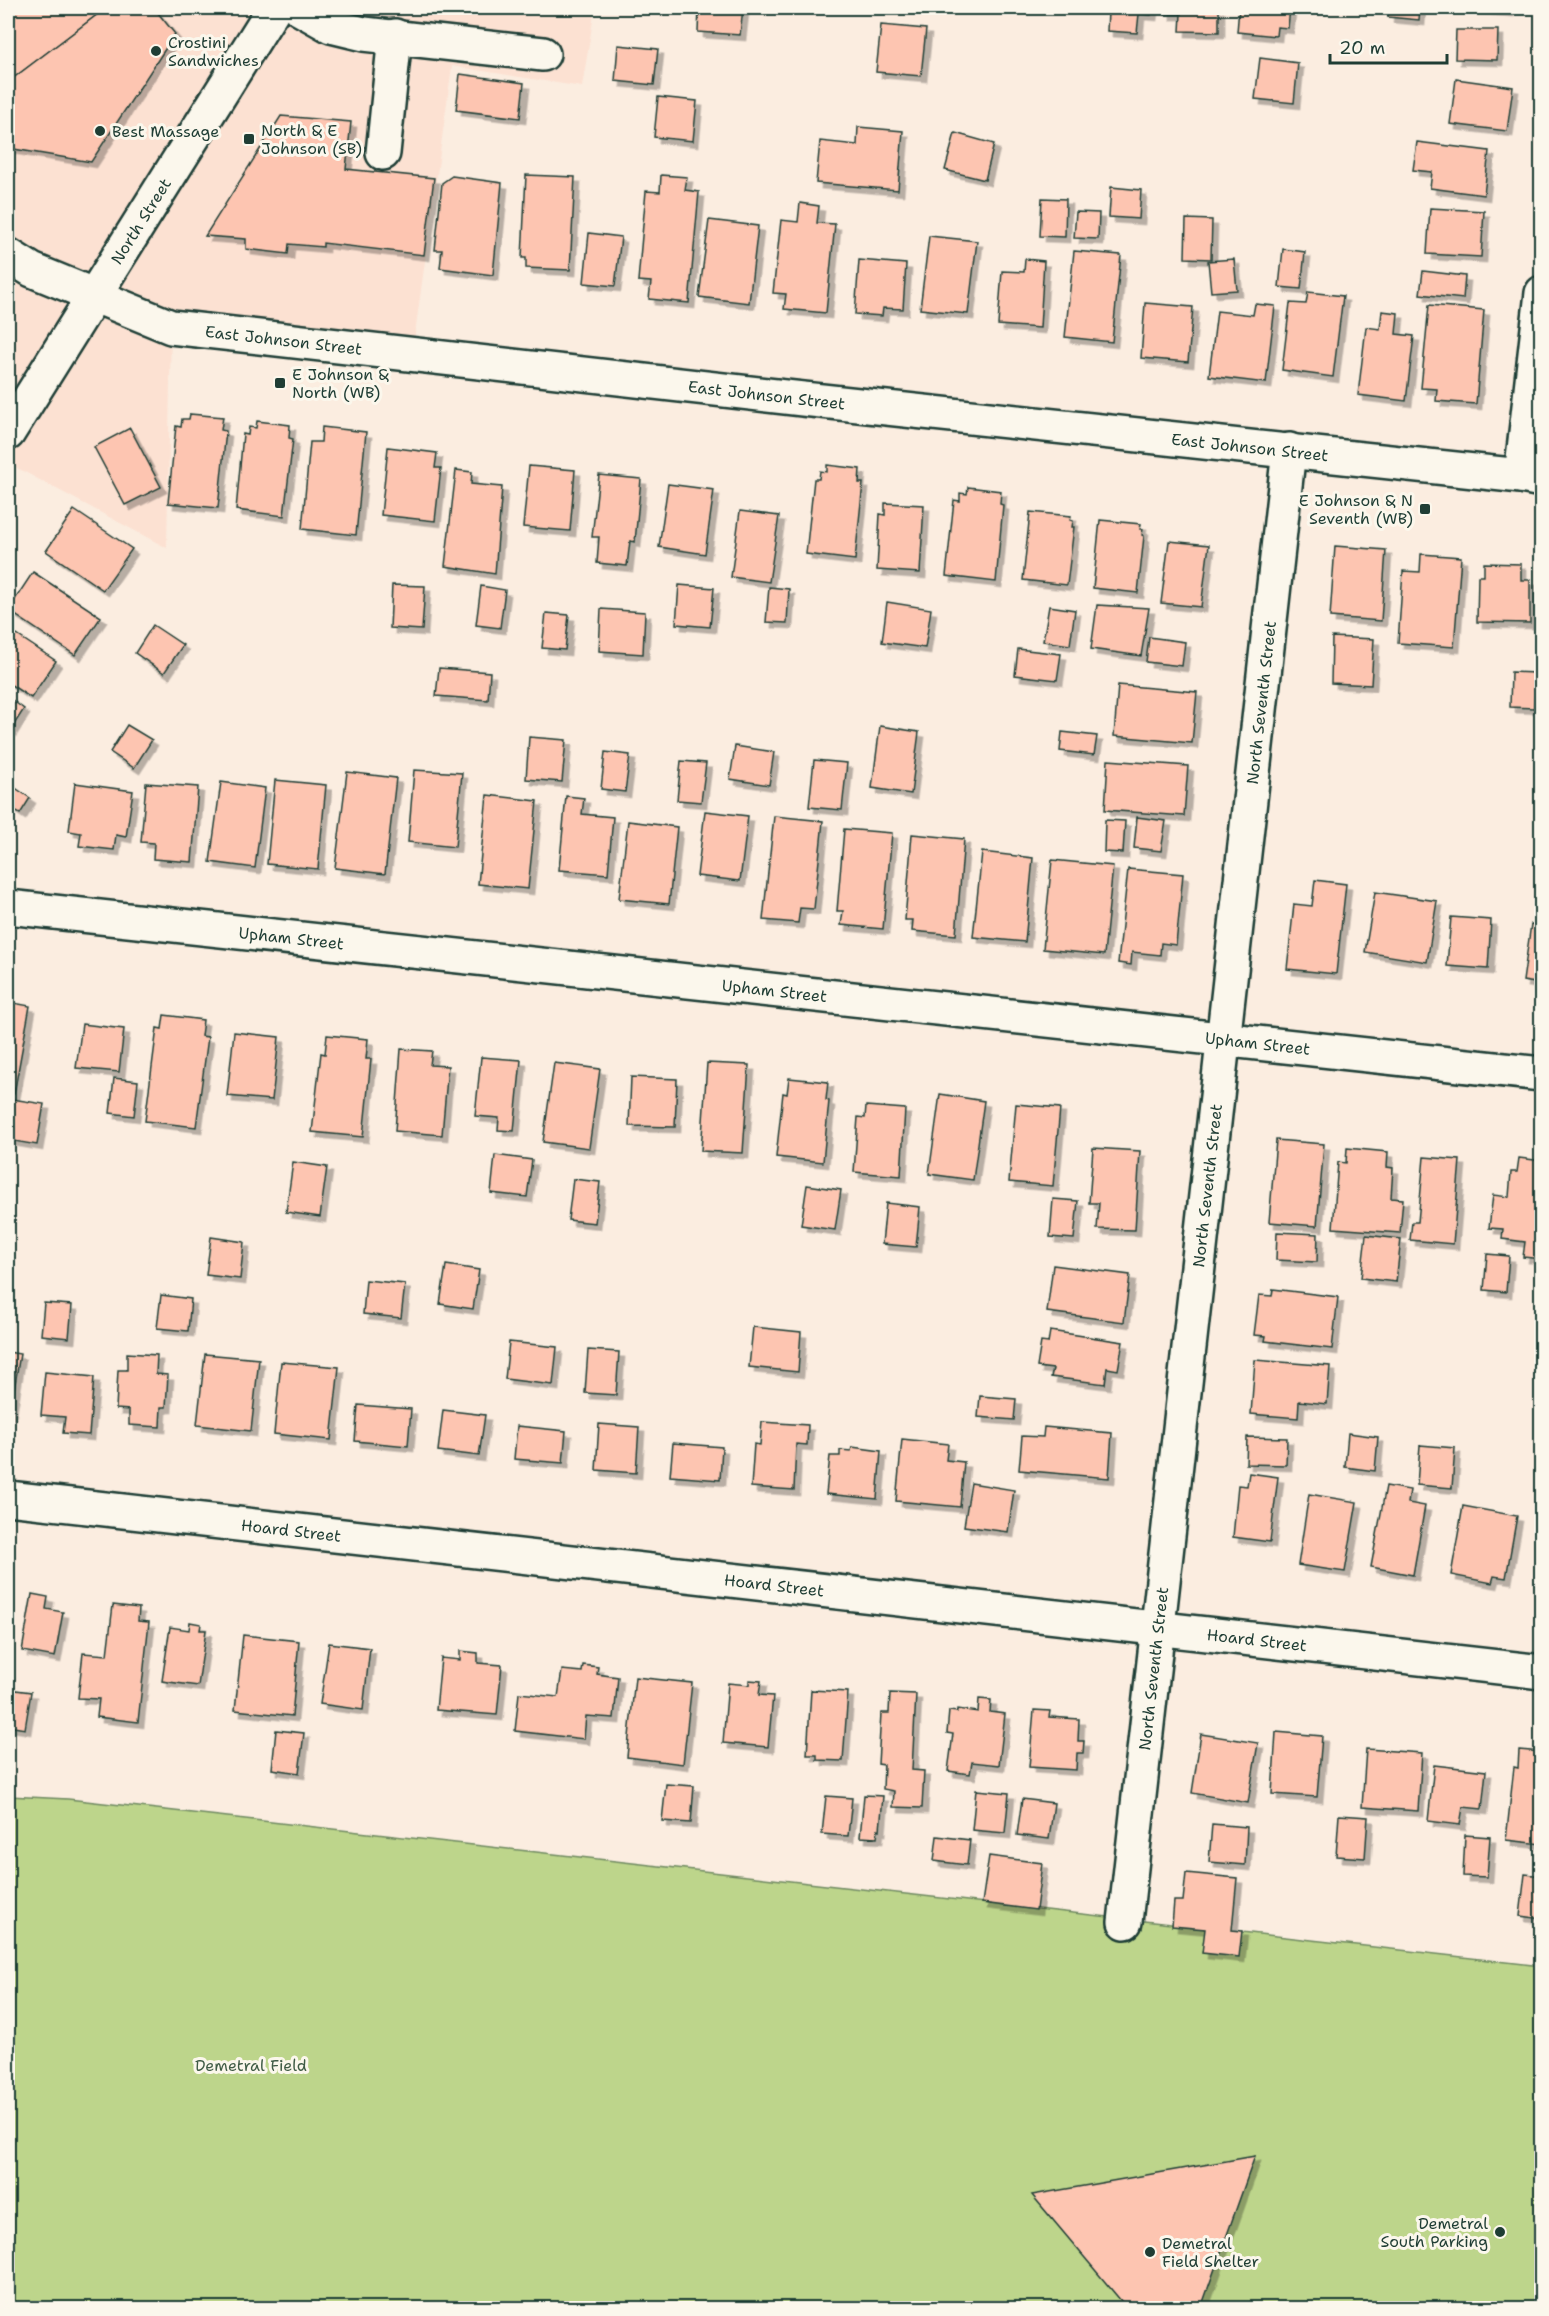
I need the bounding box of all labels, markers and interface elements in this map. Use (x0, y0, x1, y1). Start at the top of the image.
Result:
scale bar (1330, 27, 1447, 65)
place label: Crostini Sandwiches (168, 32, 259, 71)
text: 20 m (1339, 36, 1385, 60)
marker: Crostini Sandwiches (149, 44, 163, 58)
place label: North & E Johnson (SB) (261, 120, 362, 159)
place label: Best Massage (112, 121, 219, 142)
marker: Best Massage (93, 124, 107, 138)
marker: North & E Johnson (SB) (242, 132, 256, 146)
street label: North Street (106, 174, 176, 268)
street label: East Johnson Street (204, 321, 363, 360)
place label: E Johnson & North (WB) (292, 364, 390, 403)
marker: E Johnson & North (WB) (273, 376, 287, 390)
street label: East Johnson Street (687, 376, 846, 414)
street label: East Johnson Street (1170, 429, 1329, 466)
place label: E Johnson & N Seventh (WB) (1299, 490, 1413, 529)
marker: E Johnson & N Seventh (WB) (1418, 502, 1432, 516)
street label: North Seventh Street (1242, 620, 1281, 786)
street label: Upham Street (238, 922, 345, 955)
street label: Upham Street (721, 975, 828, 1007)
street label: Upham Street (1204, 1027, 1311, 1060)
street label: North Seventh Street (1188, 1103, 1227, 1269)
street label: Hoard Street (240, 1515, 342, 1547)
street label: Hoard Street (723, 1569, 825, 1601)
street label: North Seventh Street (1134, 1586, 1173, 1752)
street label: Hoard Street (1206, 1624, 1308, 1656)
park label: Demetral Field (195, 2055, 307, 2076)
place label: Demetral South Parking (1381, 2213, 1488, 2252)
marker: Demetral South Parking (1493, 2225, 1507, 2239)
place label: Demetral Field Shelter (1162, 2233, 1259, 2272)
marker: Demetral Field Shelter (1143, 2245, 1157, 2259)

